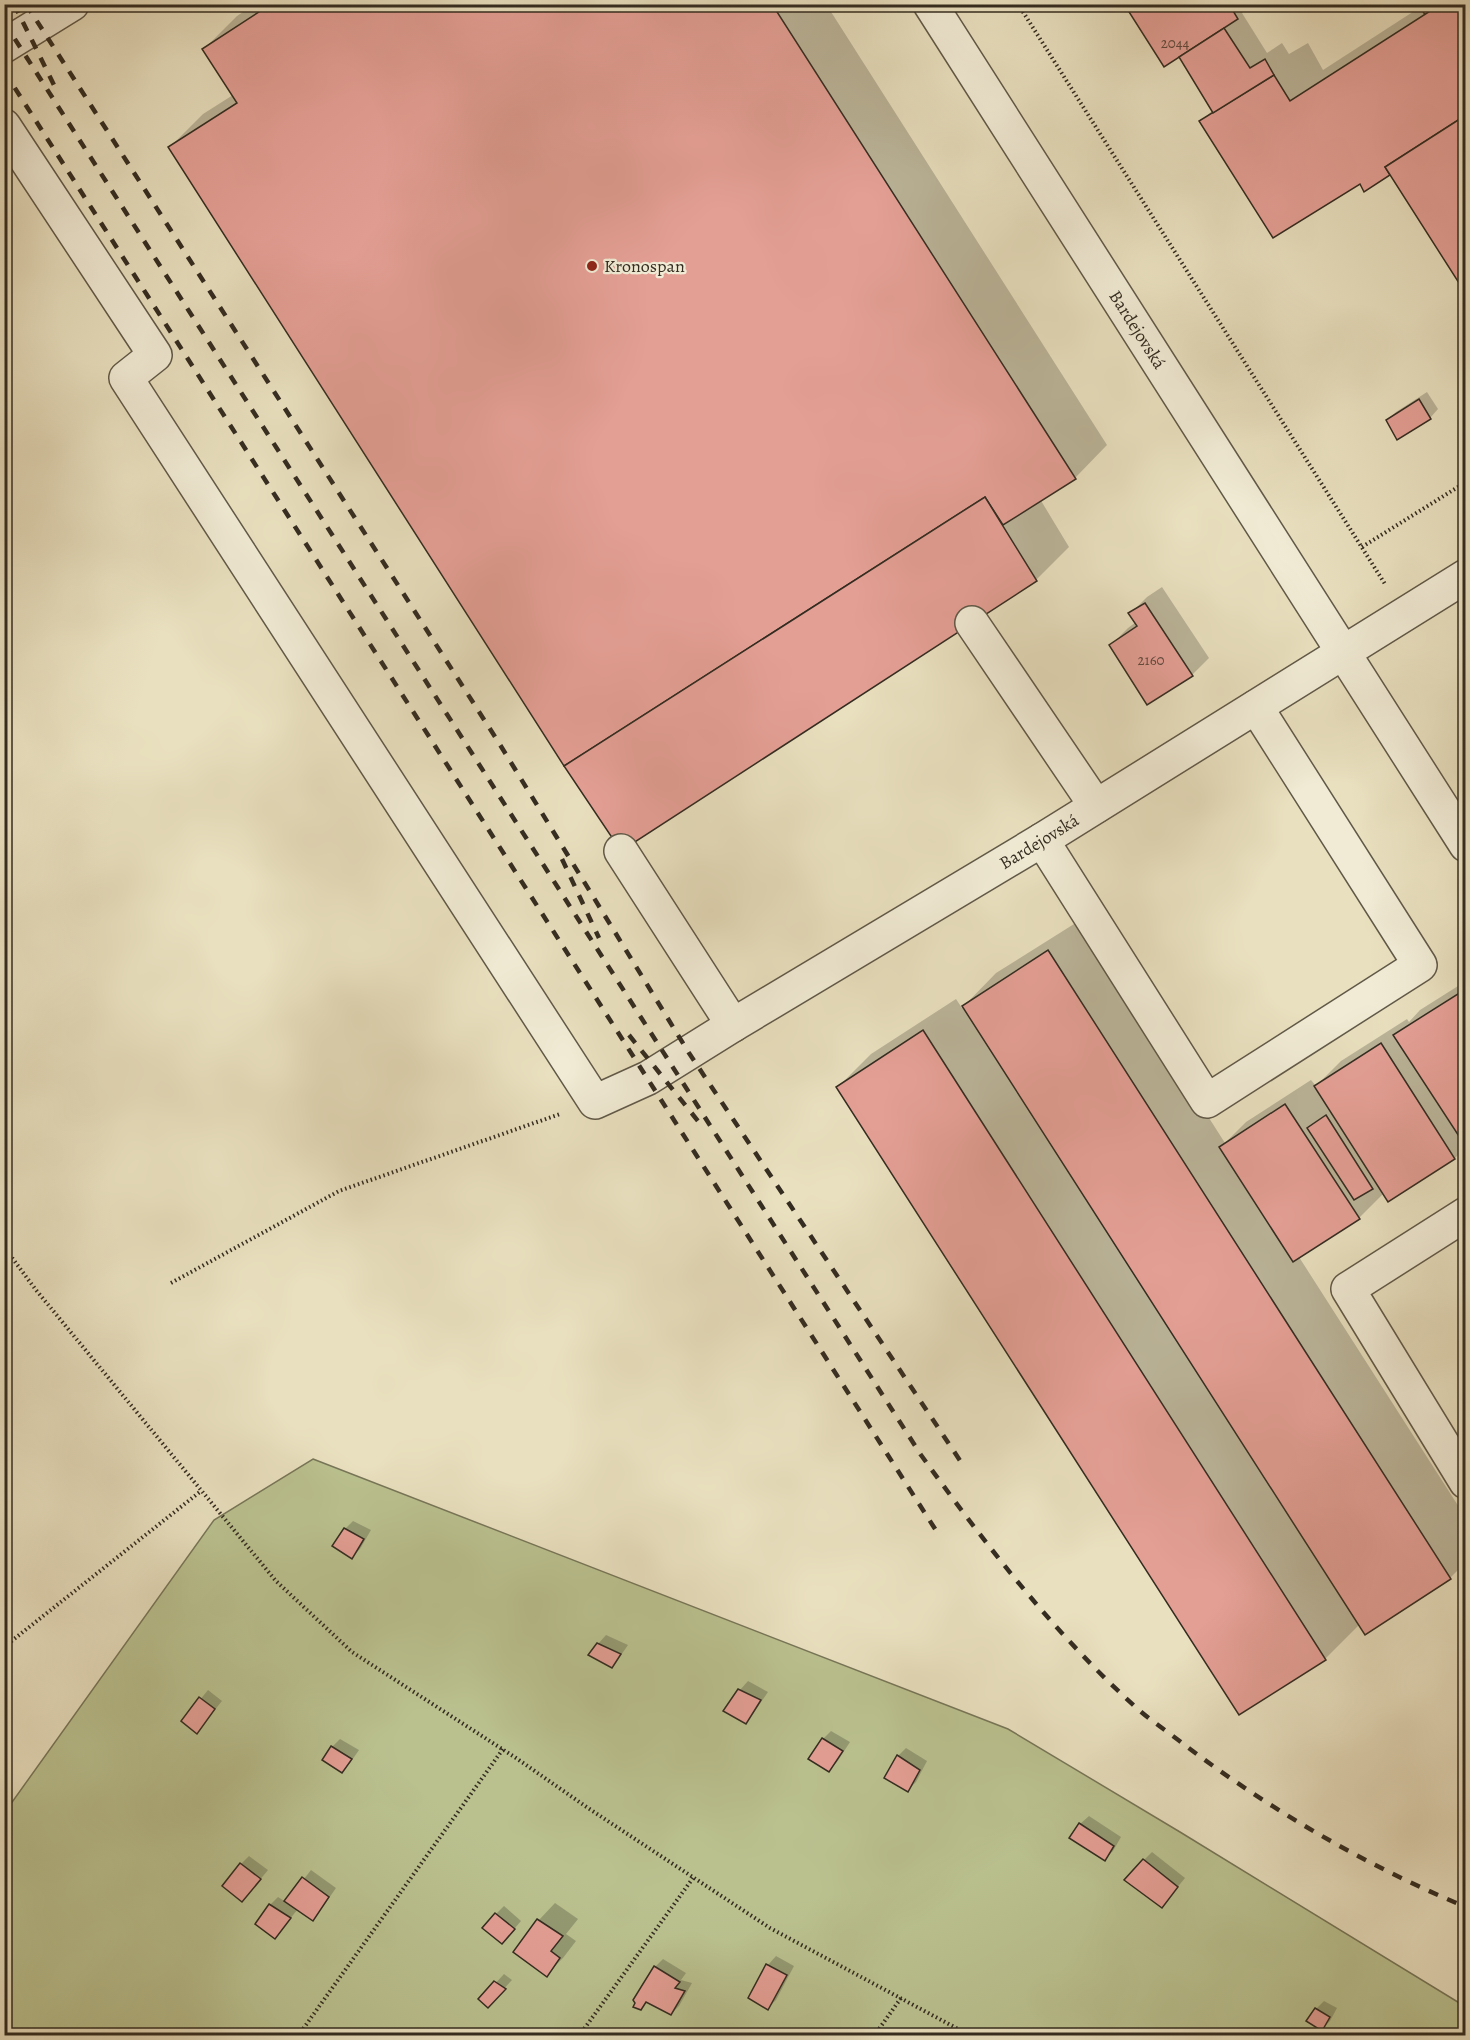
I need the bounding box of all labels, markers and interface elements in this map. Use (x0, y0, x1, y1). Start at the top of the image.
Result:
house number: 2044 (1161, 33, 1190, 53)
place label: Kronospan (604, 254, 685, 278)
marker: Kronospan (585, 259, 599, 273)
street label: Bardejovská (1103, 286, 1172, 374)
house number: 2160 (1137, 650, 1165, 670)
street label: Bardejovská (995, 808, 1084, 875)

